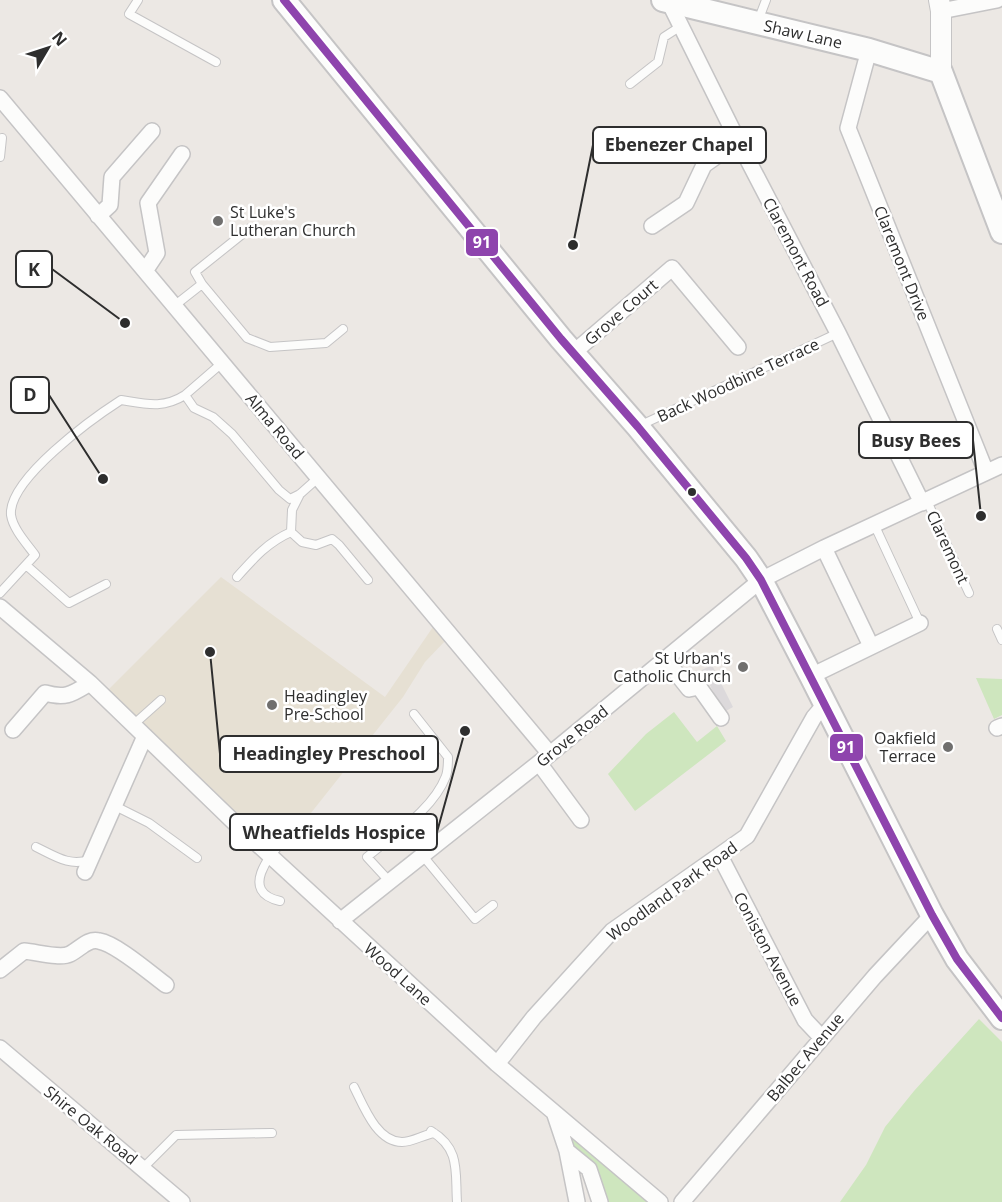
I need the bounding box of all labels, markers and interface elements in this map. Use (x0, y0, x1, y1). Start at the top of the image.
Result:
street label: Shaw Lane (762, 14, 844, 54)
north arrow (18, 18, 78, 78)
text: N (47, 27, 72, 51)
callout: Ebenezer Chapel (593, 127, 766, 163)
text: Ebenezer Chapel (605, 132, 753, 156)
street label: Claremont Road (758, 193, 834, 311)
place label: St Luke's Lutheran Church (230, 201, 356, 241)
street label: Claremont Drive (869, 202, 935, 324)
marker: St Luke's Lutheran Church (211, 214, 225, 228)
line badge: 91 (465, 228, 499, 257)
text: 91 (473, 231, 491, 253)
callout: K (16, 251, 52, 287)
text: K (28, 257, 40, 281)
street label: Grove Court (580, 274, 663, 350)
street label: Back Woodbine Terrace (653, 333, 823, 427)
callout: D (11, 377, 49, 413)
text: D (23, 382, 37, 406)
street label: Alma Road (241, 388, 309, 464)
callout: Busy Bees (859, 422, 973, 458)
text: Busy Bees (871, 428, 961, 452)
unlabelled marker (686, 486, 698, 498)
street label: Claremont (921, 507, 975, 587)
place label: St Urban's Catholic Church (613, 647, 731, 687)
marker: St Urban's Catholic Church (736, 660, 750, 674)
place label: Headingley Pre-School (284, 685, 368, 725)
marker: Headingley Pre-School (265, 698, 279, 712)
street label: Grove Road (531, 700, 613, 772)
place label: Oakfield Terrace (874, 727, 936, 767)
line badge: 91 (829, 733, 864, 762)
callout: Headingley Preschool (220, 736, 438, 772)
text: 91 (837, 736, 855, 758)
marker: Oakfield Terrace (941, 740, 955, 754)
text: Headingley Preschool (232, 741, 426, 765)
callout: Wheatfields Hospice (230, 814, 437, 850)
text: Wheatfields Hospice (243, 820, 425, 844)
street label: Woodland Park Road (602, 836, 742, 946)
street label: Coniston Avenue (729, 888, 807, 1010)
street label: Wood Lane (359, 938, 437, 1010)
street label: Balbec Avenue (761, 1008, 849, 1106)
street label: Shire Oak Road (40, 1080, 142, 1170)

